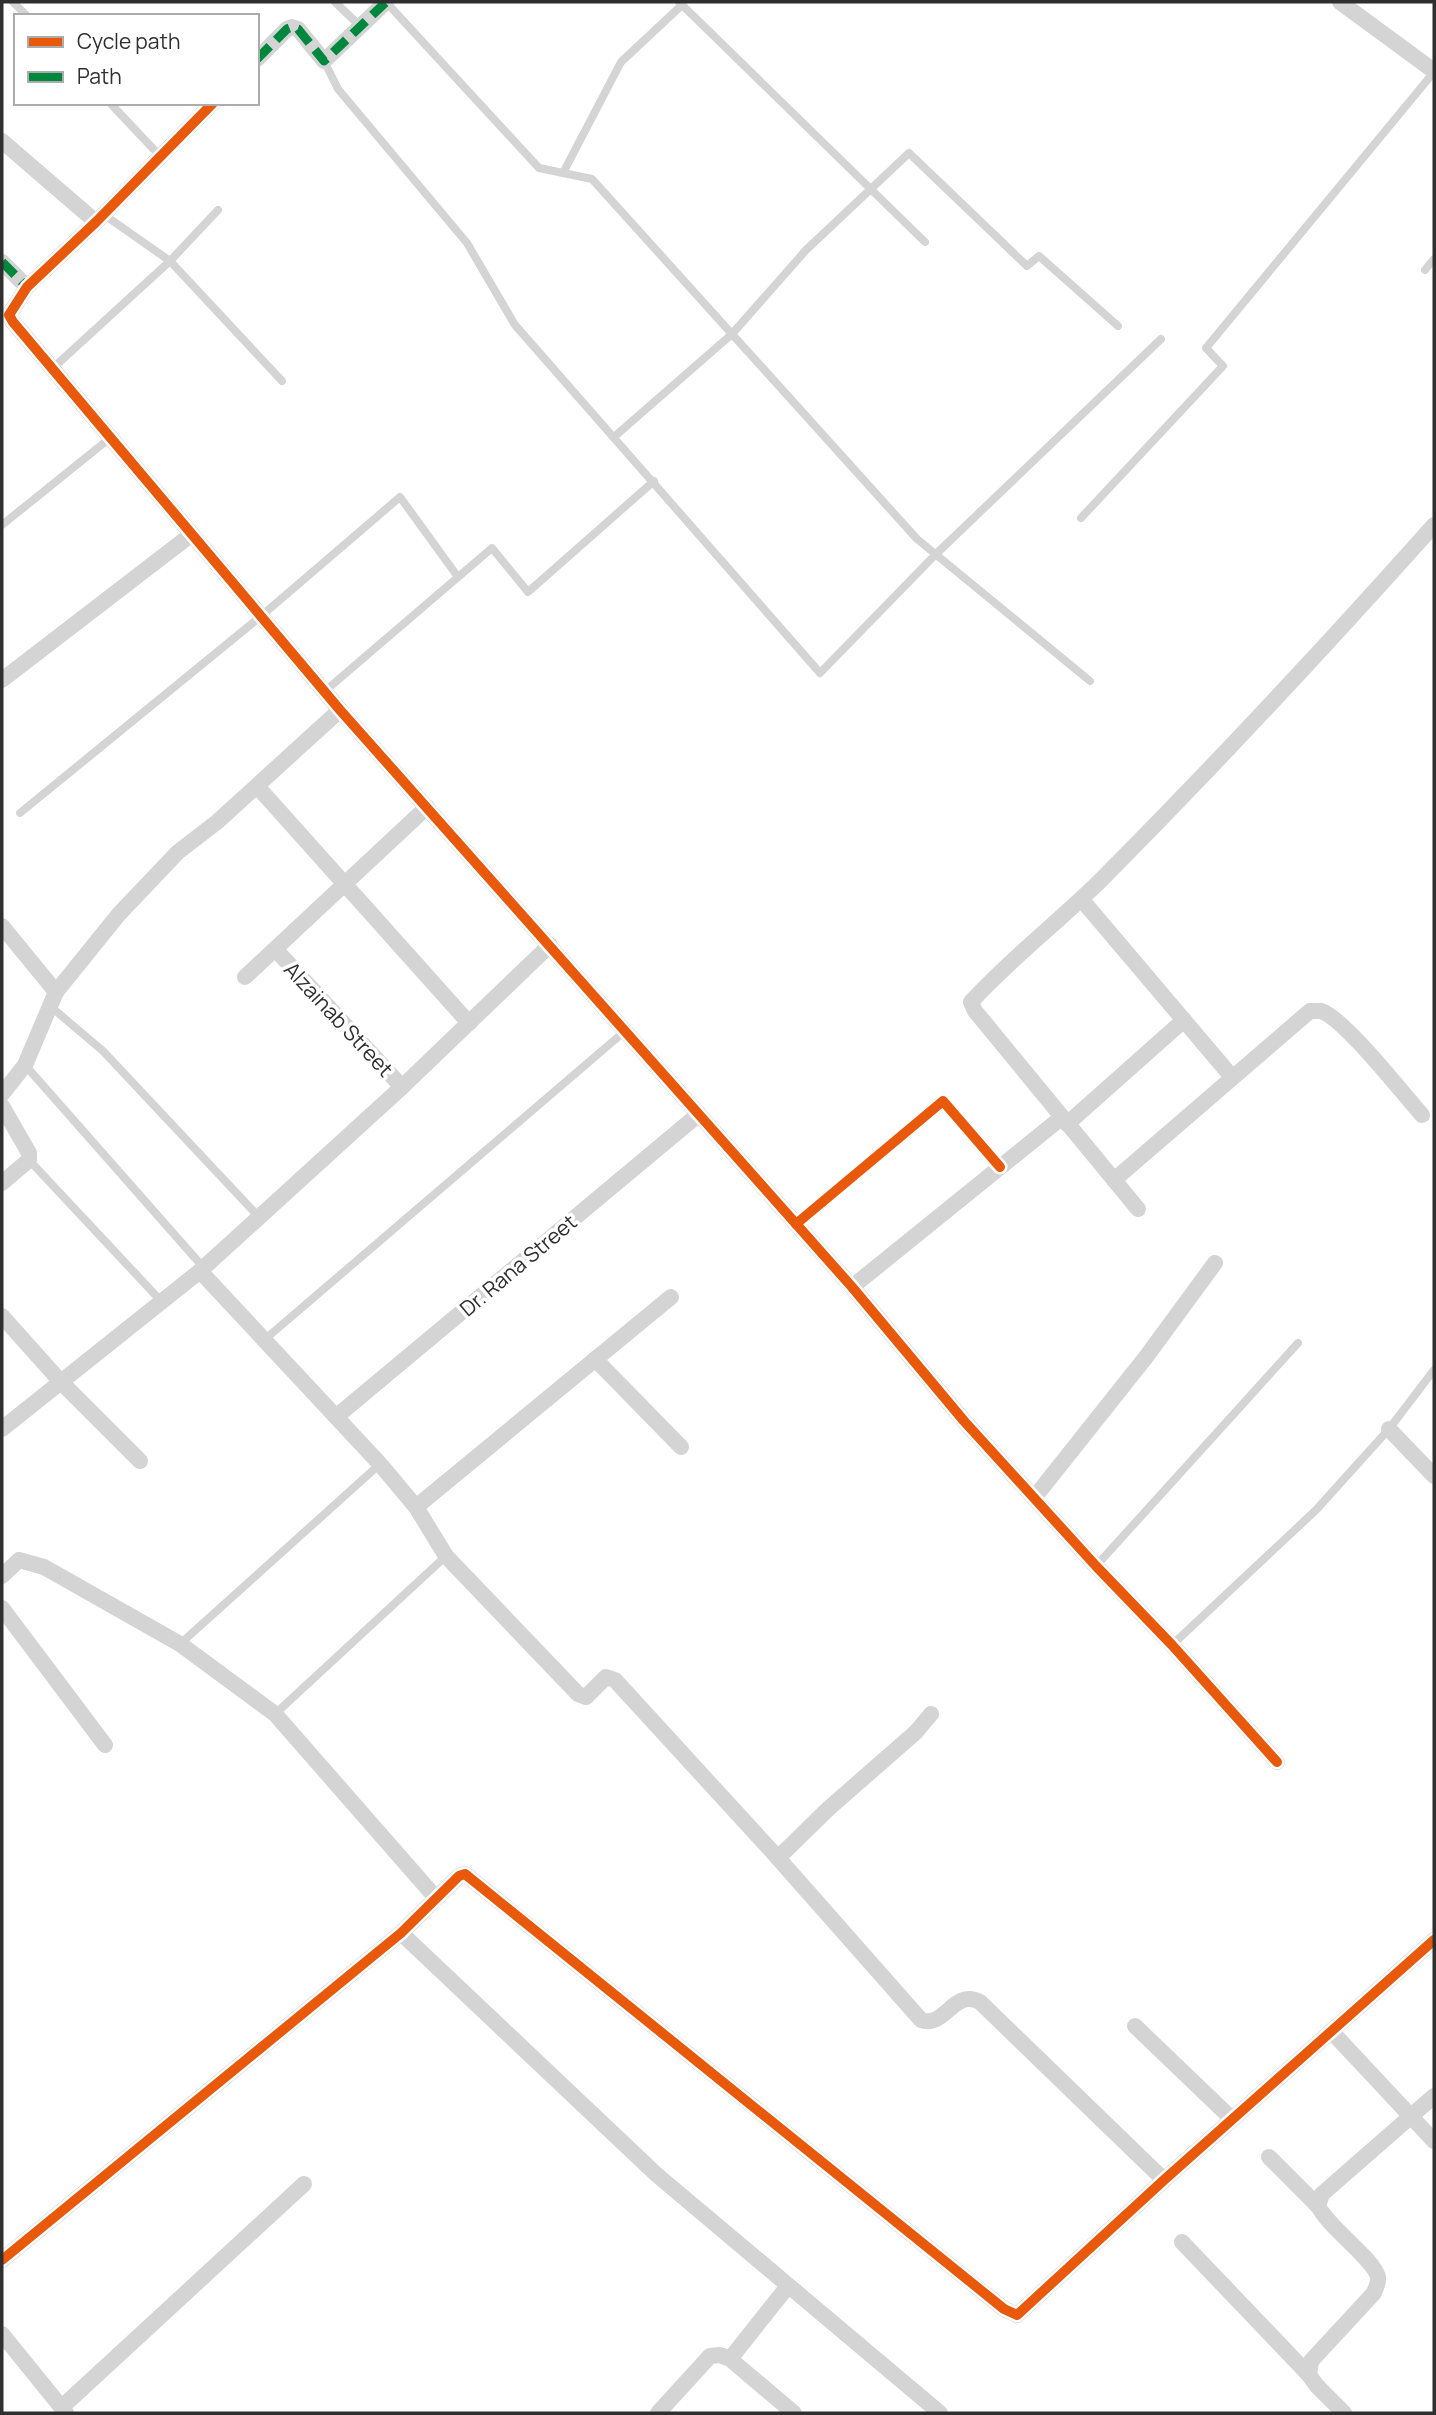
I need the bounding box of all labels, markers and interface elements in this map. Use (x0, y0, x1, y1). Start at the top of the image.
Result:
legend (14, 14, 259, 105)
text: Cycle path (77, 27, 180, 55)
text: Path (77, 62, 122, 90)
street label: Alzainab Street (278, 955, 400, 1083)
street label: Dr. Rana Street (454, 1208, 582, 1322)

